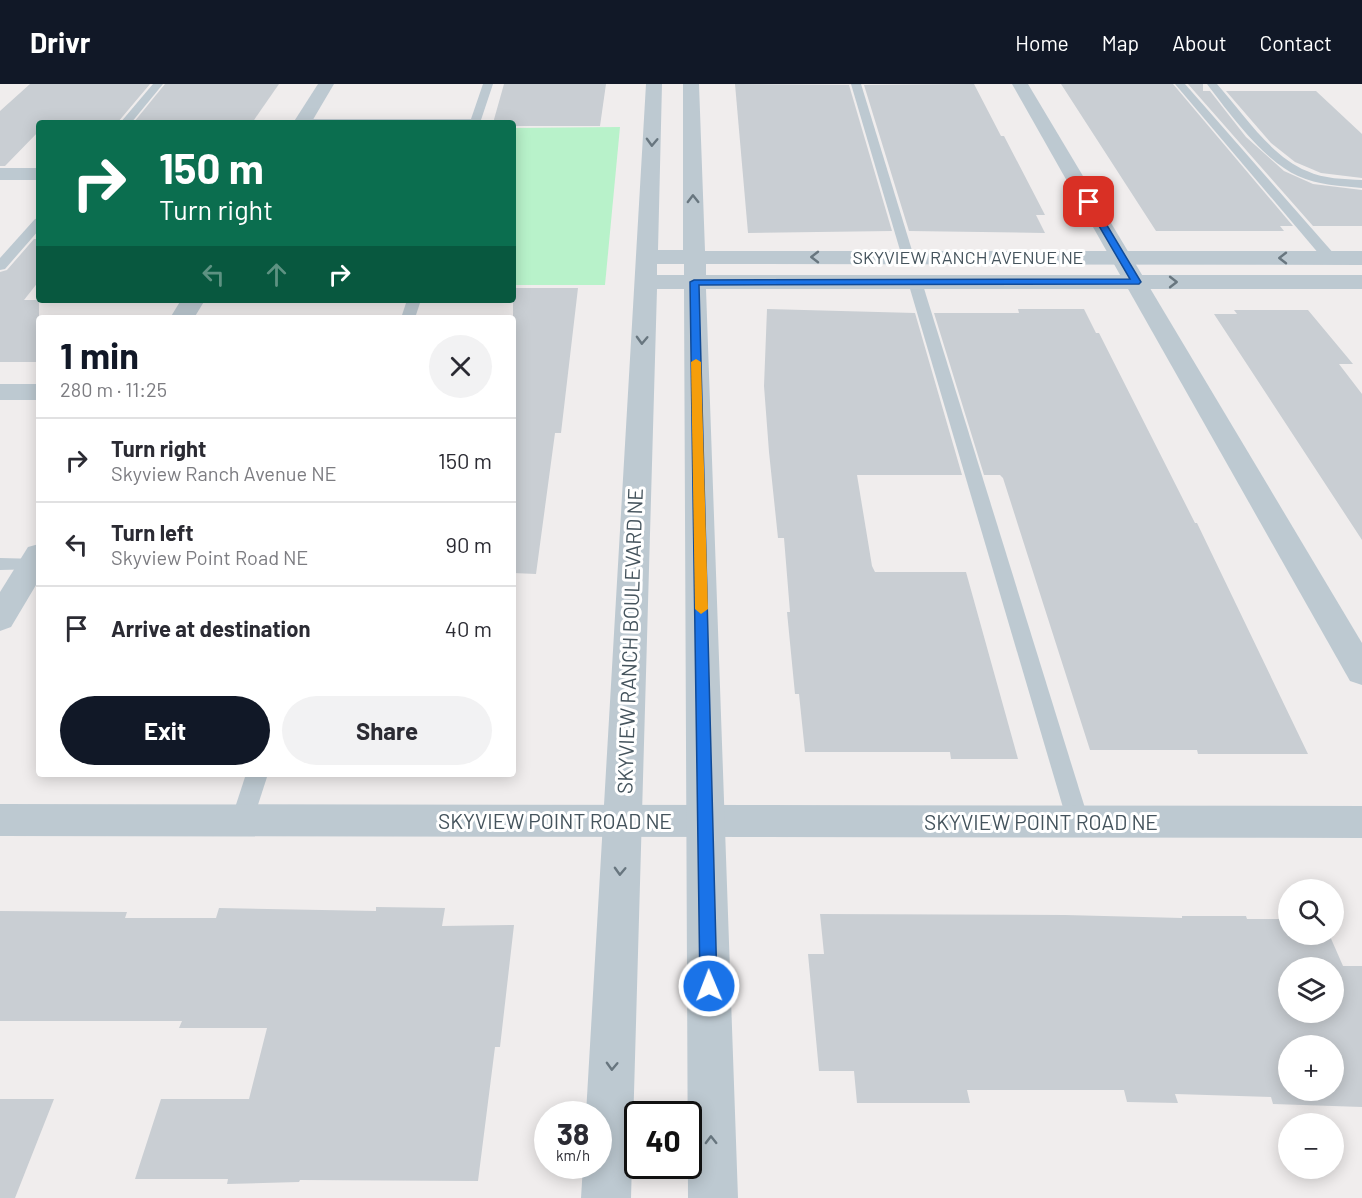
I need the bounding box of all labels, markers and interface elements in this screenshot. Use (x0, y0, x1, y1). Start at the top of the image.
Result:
text: Drivr (30, 25, 90, 59)
text: Home (1015, 30, 1069, 55)
text: Map (1102, 30, 1139, 55)
text: About (1172, 30, 1227, 55)
text: Contact (1260, 30, 1332, 55)
one-way arrow (646, 138, 659, 147)
text: 150 m (159, 142, 264, 192)
icon: right (60, 144, 138, 222)
pin (1063, 176, 1114, 227)
icon: arrive (1072, 185, 1105, 218)
text: Turn right (159, 193, 273, 225)
one-way arrow (687, 194, 700, 203)
street label: SKYVIEW RANCH AVENUE NE (852, 246, 1084, 268)
one-way arrow (810, 251, 819, 263)
one-way arrow (1278, 252, 1287, 264)
icon: left (197, 258, 230, 291)
icon: ahead (260, 258, 293, 291)
icon: right (323, 258, 356, 291)
one-way arrow (1169, 276, 1178, 288)
text: 1 min (60, 333, 139, 376)
button: close (429, 335, 492, 398)
one-way arrow (636, 336, 649, 345)
text: 280 m · 11:25 (60, 377, 167, 401)
text: Turn right (111, 435, 206, 461)
icon: right (60, 444, 93, 477)
text: 150 m (438, 447, 492, 473)
text: Skyview Ranch Avenue NE (111, 461, 337, 485)
street label: SKYVIEW RANCH BOULEVARD NE (611, 488, 647, 794)
text: Turn left (111, 519, 194, 545)
icon: left (60, 528, 93, 561)
text: 90 m (446, 531, 492, 557)
text: Skyview Point Road NE (111, 545, 308, 569)
icon: arrive (60, 612, 93, 645)
text: Arrive at destination (111, 615, 310, 641)
text: 40 m (445, 615, 492, 641)
button: Exit (60, 696, 270, 765)
button: Share (282, 696, 492, 765)
street label: SKYVIEW POINT ROAD NE (438, 808, 672, 833)
street label: SKYVIEW POINT ROAD NE (924, 809, 1158, 834)
one-way arrow (613, 866, 626, 875)
map controls (1278, 879, 1344, 1179)
button: search (1278, 879, 1344, 945)
position arrow (677, 954, 741, 1018)
button: layers (1278, 957, 1344, 1023)
button: + (1278, 1035, 1344, 1101)
one-way arrow (605, 1061, 618, 1070)
speed limit sign: 40 (624, 1101, 702, 1179)
button: − (1278, 1113, 1344, 1179)
text: 38 (557, 1115, 589, 1151)
one-way arrow (705, 1135, 718, 1144)
text: km/h (556, 1146, 590, 1164)

